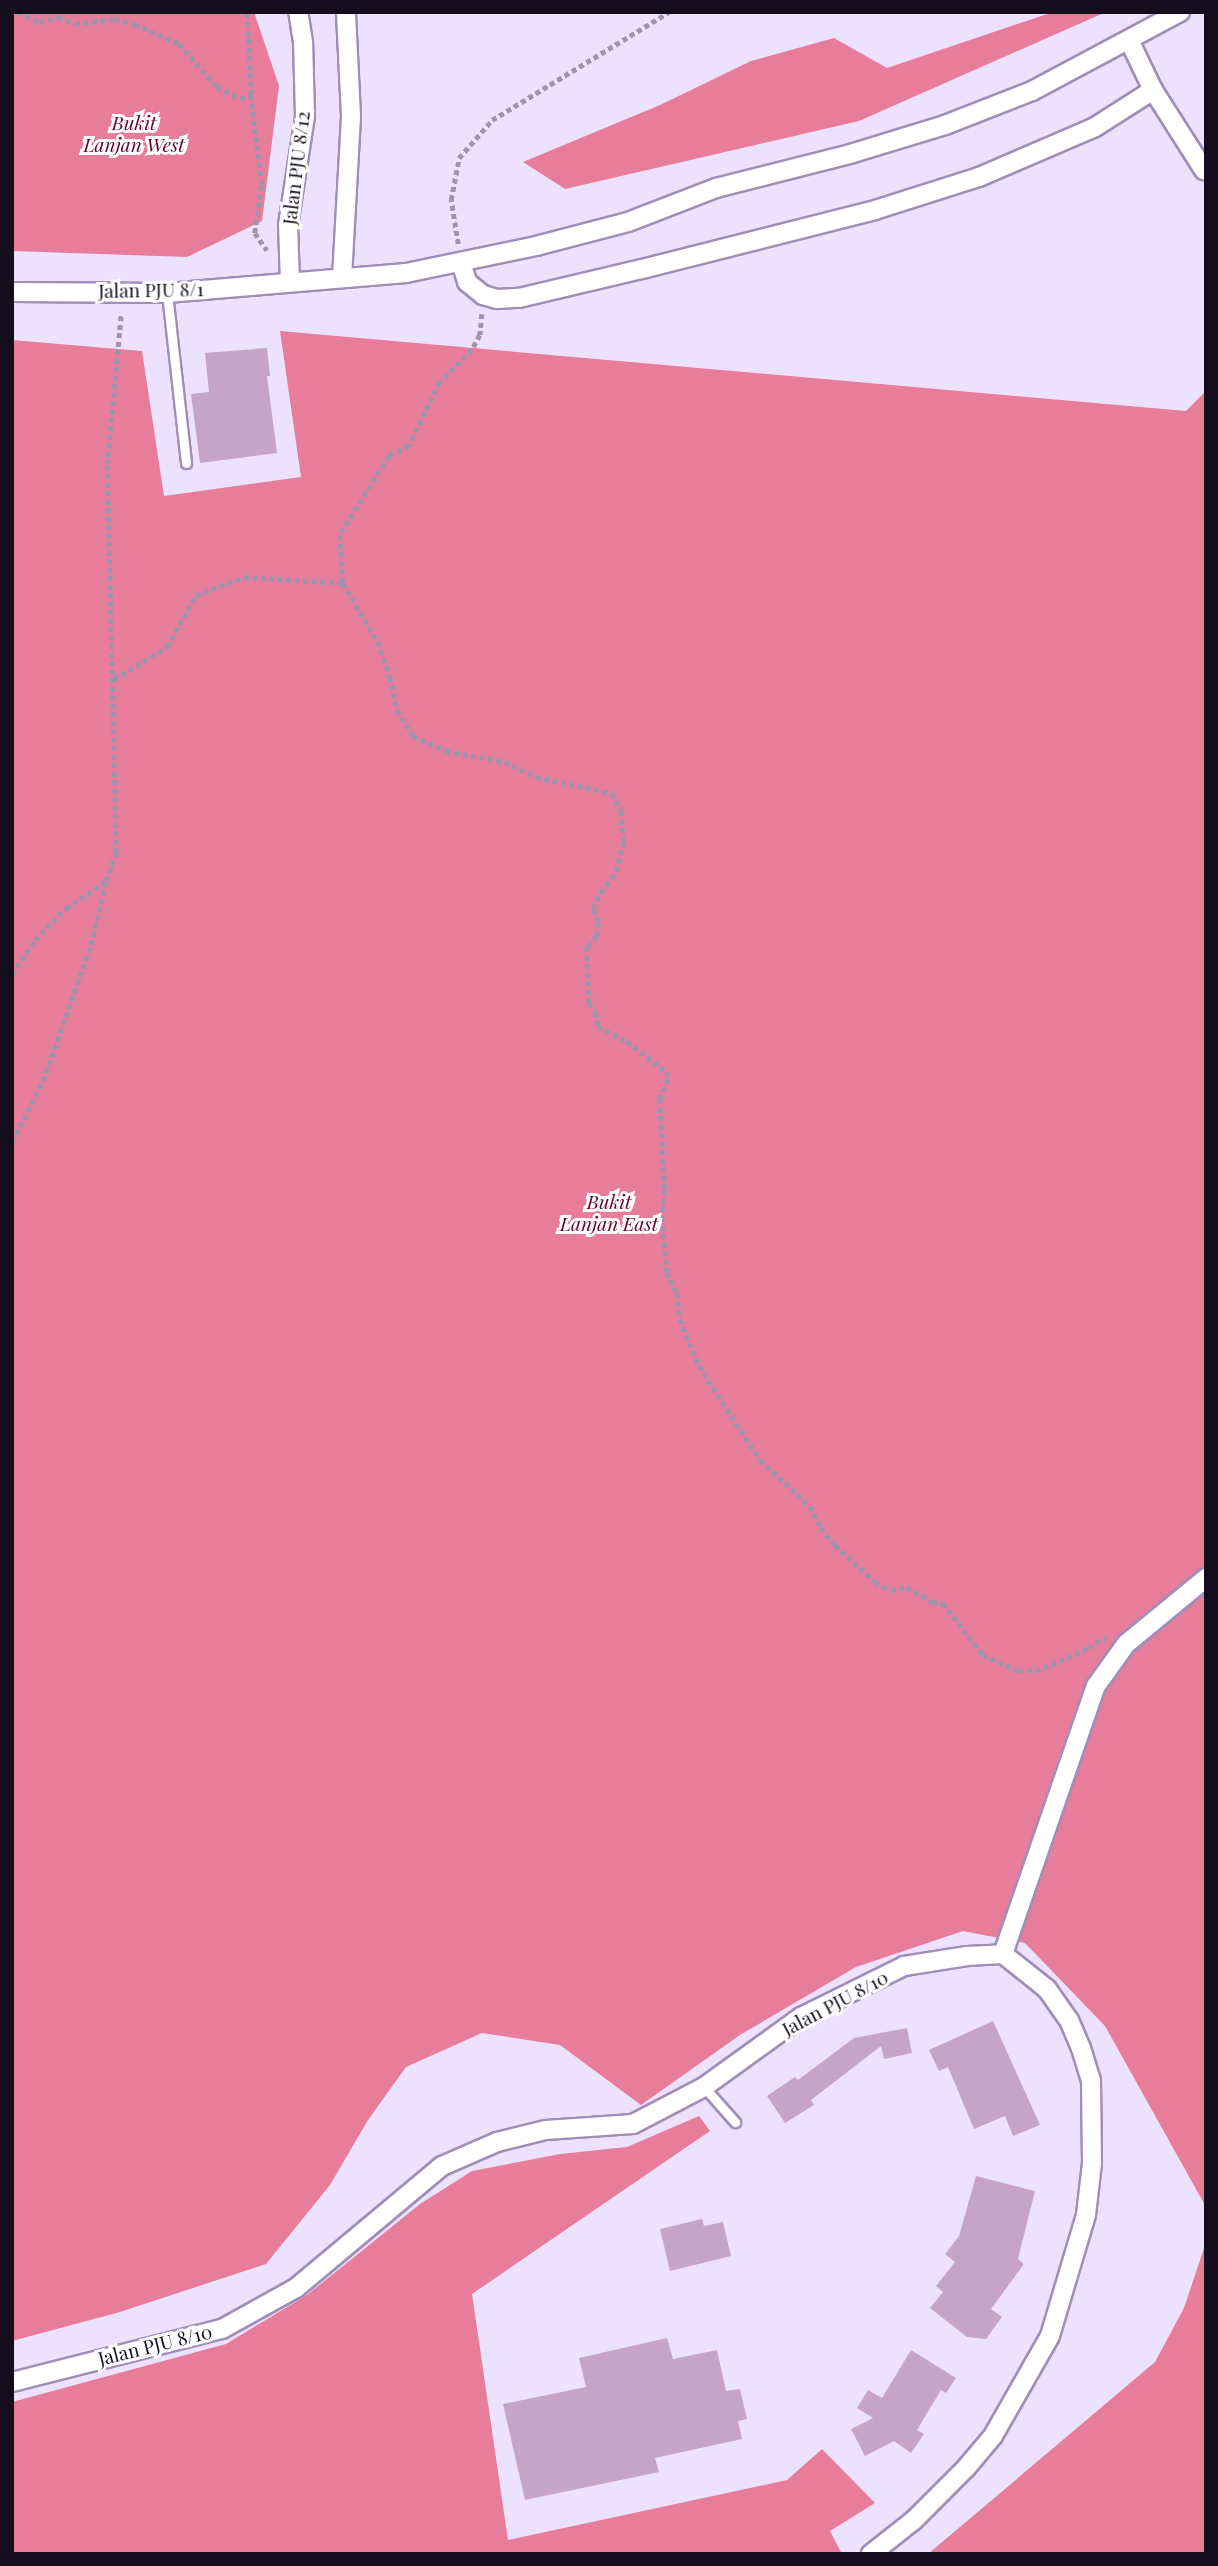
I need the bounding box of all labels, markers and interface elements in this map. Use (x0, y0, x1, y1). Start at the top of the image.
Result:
street label: Jalan PJU 8/12 (278, 110, 314, 226)
park label: Bukit Lanjan West (83, 112, 185, 156)
street label: Jalan PJU 8/1 (98, 278, 204, 302)
park label: Bukit Lanjan East (560, 1191, 658, 1235)
street label: Jalan PJU 8/10 (778, 1966, 892, 2040)
street label: Jalan PJU 8/10 (96, 2320, 214, 2370)

